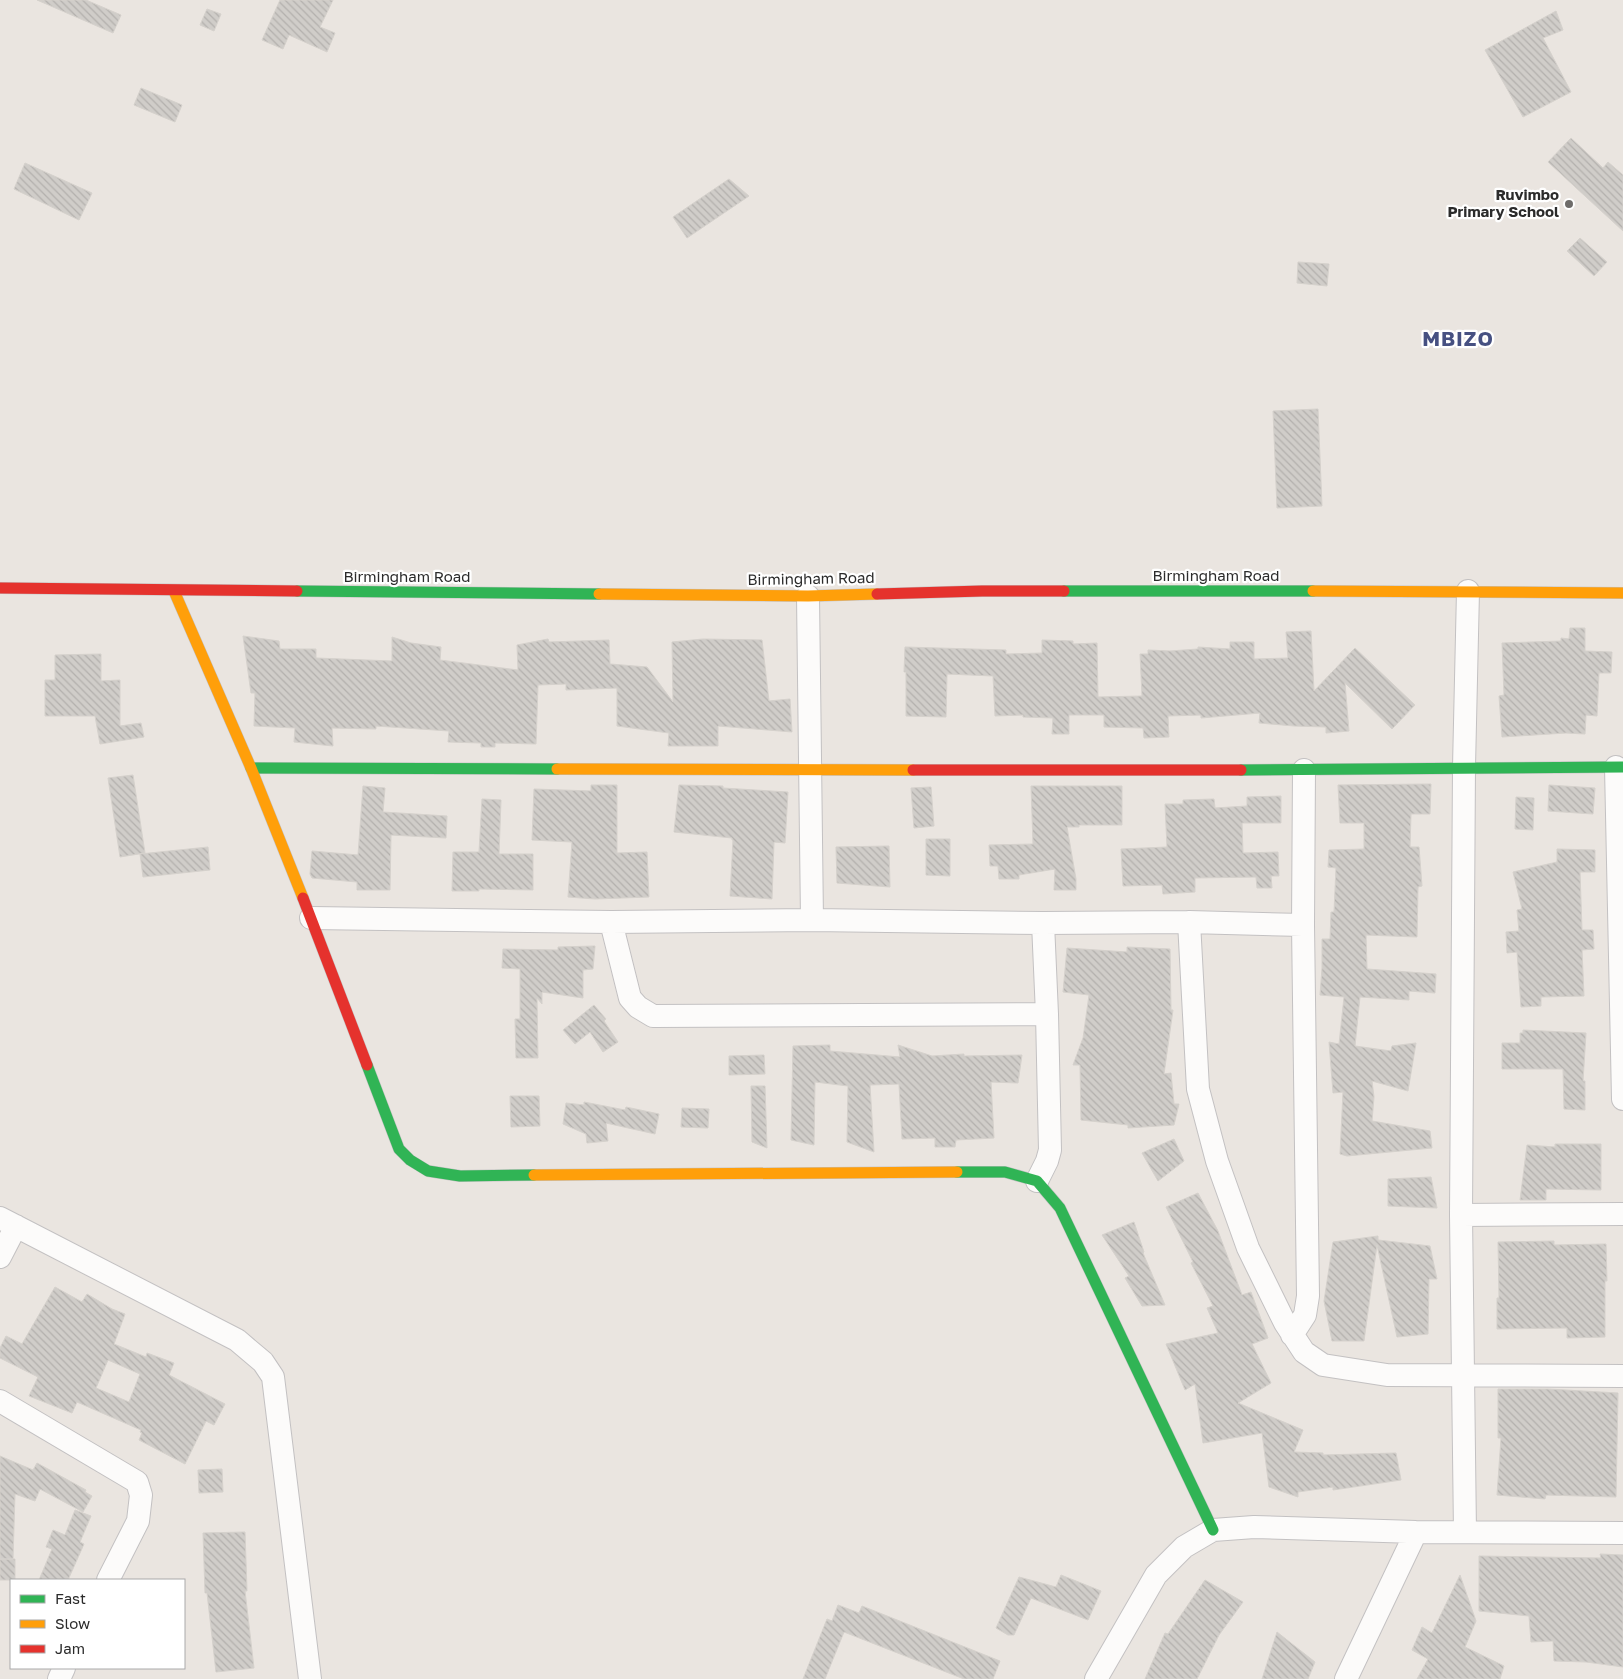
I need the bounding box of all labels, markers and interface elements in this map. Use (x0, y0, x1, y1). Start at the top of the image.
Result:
place label: Ruvimbo Primary School (1447, 185, 1559, 220)
marker: Ruvimbo Primary School (1563, 198, 1575, 210)
district label: MBIZO (1422, 326, 1494, 350)
street label: Birmingham Road (1152, 566, 1280, 584)
street label: Birmingham Road (343, 567, 471, 585)
street label: Birmingham Road (747, 568, 875, 588)
legend (10, 1579, 185, 1669)
text: Fast (55, 1589, 86, 1607)
text: Slow (55, 1614, 90, 1632)
text: Jam (55, 1639, 85, 1657)

